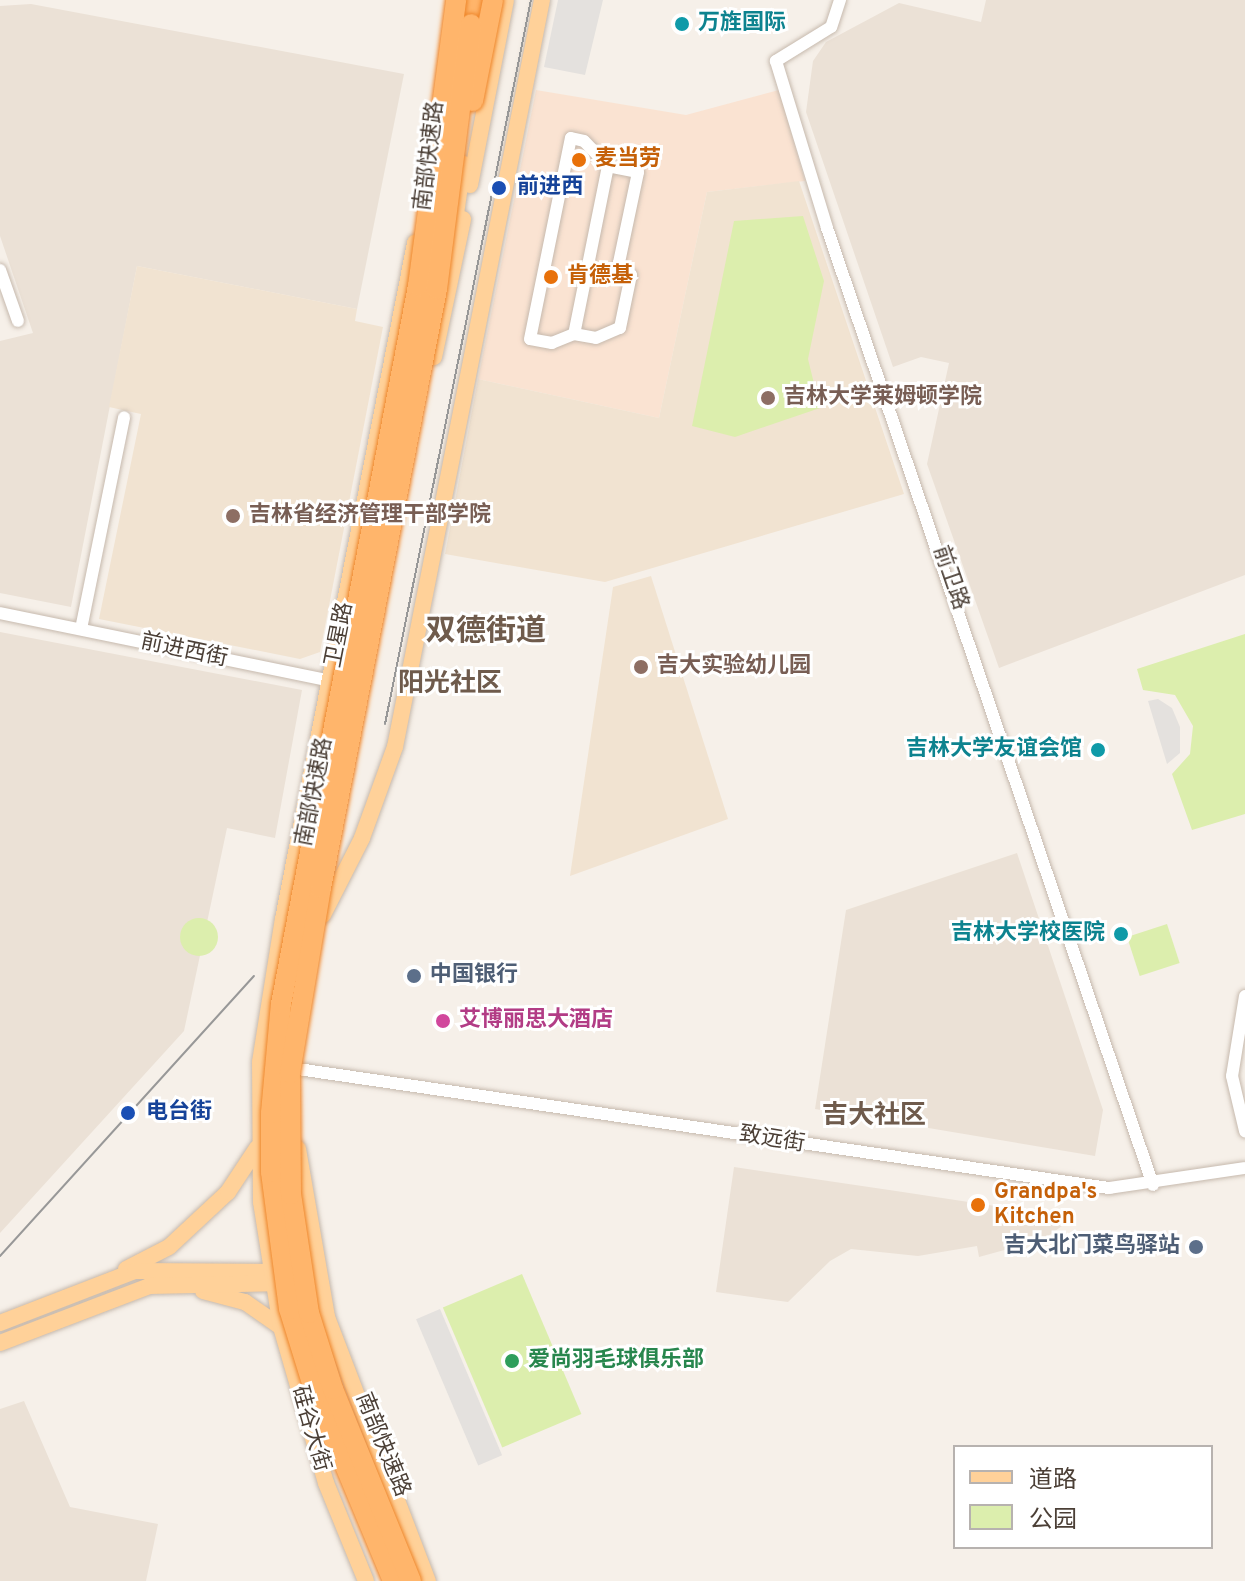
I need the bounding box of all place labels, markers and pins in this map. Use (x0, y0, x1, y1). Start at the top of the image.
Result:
place label: 万旌国际 (698, 11, 786, 37)
marker: 万旌国际 (673, 15, 691, 33)
place label: 麦当劳 (595, 147, 661, 173)
marker: 麦当劳 (570, 151, 588, 169)
place label: 前进西 (517, 175, 583, 201)
marker: 前进西 (488, 177, 510, 199)
place label: 肯德基 (567, 264, 633, 290)
marker: 肯德基 (542, 268, 560, 286)
place label: 吉林大学莱姆顿学院 (784, 385, 982, 411)
marker: 吉林大学莱姆顿学院 (759, 389, 777, 407)
place label: 吉林省经济管理干部学院 (249, 503, 491, 529)
marker: 吉林省经济管理干部学院 (224, 507, 242, 525)
place label: 吉大实验幼儿园 (657, 654, 811, 680)
marker: 吉大实验幼儿园 (632, 658, 650, 676)
place label: 吉林大学友谊会馆 (906, 737, 1082, 763)
marker: 吉林大学友谊会馆 (1089, 741, 1107, 759)
place label: 吉林大学校医院 (951, 921, 1105, 947)
marker: 吉林大学校医院 (1112, 925, 1130, 943)
place label: 中国银行 (430, 963, 518, 989)
marker: 中国银行 (405, 967, 423, 985)
place label: 艾博丽思大酒店 (459, 1008, 613, 1034)
marker: 艾博丽思大酒店 (434, 1012, 452, 1030)
place label: 电台街 (146, 1100, 212, 1126)
marker: 电台街 (117, 1102, 139, 1124)
place label: Grandpa's Kitchen (994, 1179, 1097, 1230)
marker: Grandpa's Kitchen (969, 1196, 987, 1214)
place label: 吉大北门菜鸟驿站 (1004, 1234, 1180, 1260)
marker: 吉大北门菜鸟驿站 (1187, 1238, 1205, 1256)
place label: 爱尚羽毛球俱乐部 (528, 1348, 704, 1374)
marker: 爱尚羽毛球俱乐部 (503, 1352, 521, 1370)

